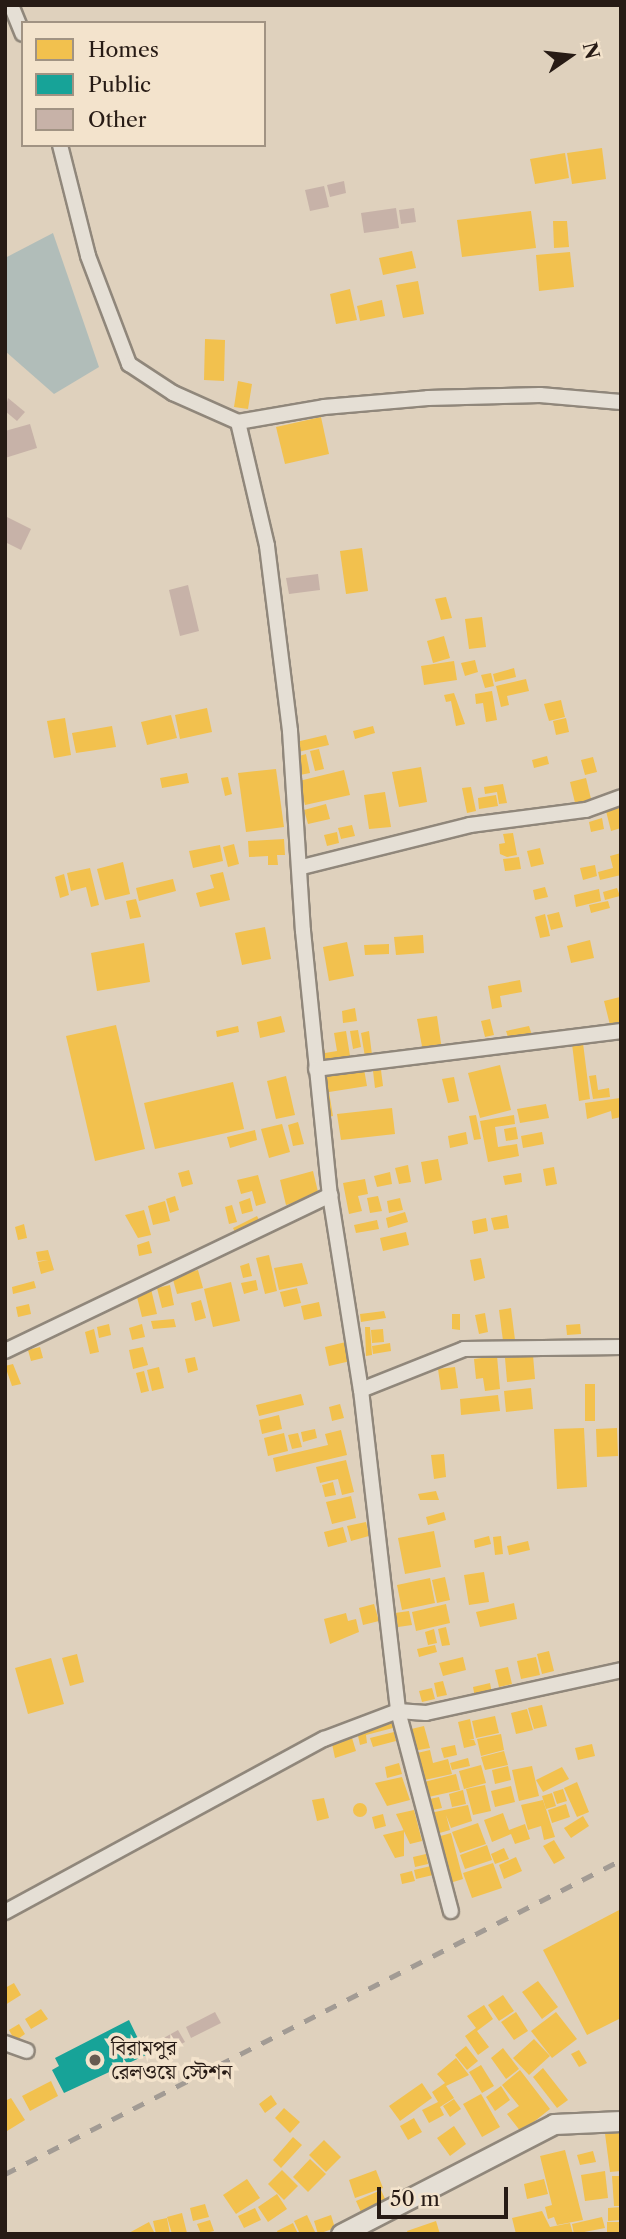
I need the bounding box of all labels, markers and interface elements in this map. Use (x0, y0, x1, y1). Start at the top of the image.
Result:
legend (21, 21, 266, 147)
north arrow (535, 21, 605, 91)
text: Homes (88, 37, 159, 62)
text: N (578, 40, 604, 62)
text: Public (88, 72, 151, 97)
text: Other (88, 107, 147, 132)
place label: বিরামপুর রেলওয়ে স্টেশন (111, 2035, 232, 2085)
marker: বিরামপুর রেলওয়ে স্টেশন (85, 2050, 105, 2070)
scale bar (381, 2172, 512, 2216)
text: 50 m (390, 2186, 440, 2211)

